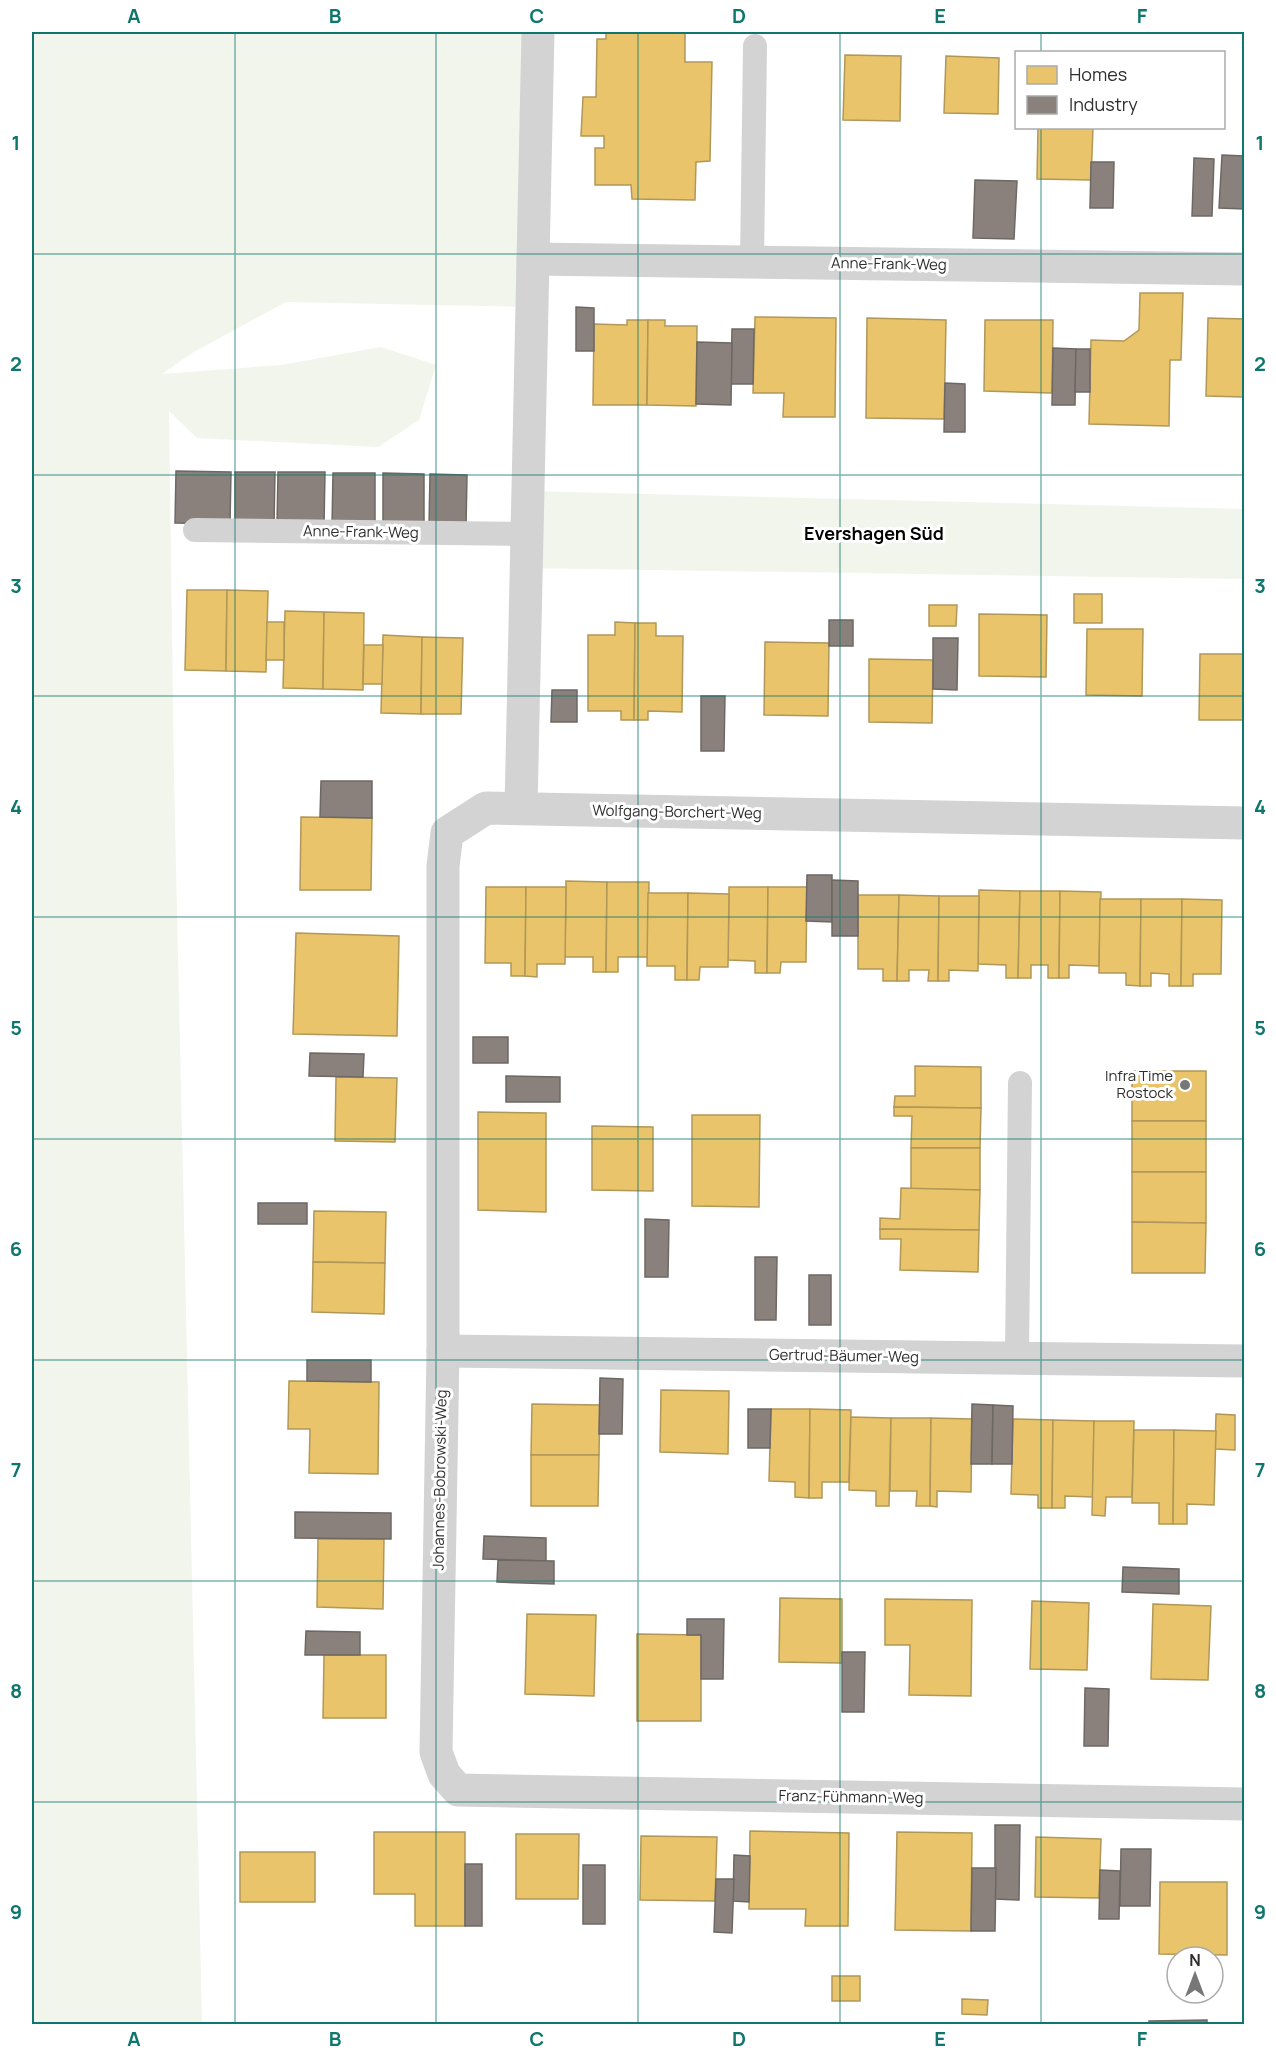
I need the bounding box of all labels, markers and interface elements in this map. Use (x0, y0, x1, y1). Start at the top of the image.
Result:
text: A (127, 2, 141, 29)
text: B (329, 2, 342, 29)
text: C (530, 2, 544, 29)
text: D (732, 2, 746, 29)
text: E (934, 2, 946, 29)
text: F (1137, 2, 1148, 29)
legend (1015, 51, 1225, 129)
text: Homes (1069, 62, 1127, 86)
text: Industry (1069, 92, 1138, 116)
text: 1 (12, 129, 20, 156)
text: 1 (1256, 129, 1264, 156)
street label: Anne-Frank-Weg (831, 252, 947, 275)
text: 2 (10, 350, 22, 377)
text: 2 (1254, 350, 1266, 377)
street label: Anne-Frank-Weg (303, 520, 419, 543)
district label: Evershagen Süd (804, 521, 944, 545)
text: 3 (10, 572, 22, 599)
text: 3 (1254, 572, 1266, 599)
text: 4 (10, 793, 22, 820)
text: 4 (1254, 793, 1266, 820)
street label: Wolfgang-Borchert-Weg (592, 800, 762, 823)
text: 5 (10, 1014, 22, 1041)
text: 5 (1254, 1014, 1266, 1041)
place label: Infra Time Rostock (1105, 1065, 1174, 1103)
marker: Infra Time Rostock (1178, 1078, 1192, 1092)
text: 6 (10, 1235, 22, 1262)
text: 6 (1254, 1235, 1266, 1262)
street label: Gertrud-Bäumer-Weg (769, 1344, 919, 1367)
street label: Johannes-Bobrowski-Weg (427, 1389, 452, 1571)
text: 7 (11, 1456, 21, 1483)
text: 7 (1255, 1456, 1265, 1483)
text: 8 (10, 1677, 22, 1704)
text: 8 (1254, 1677, 1266, 1704)
street label: Franz-Fühmann-Weg (778, 1785, 924, 1808)
text: 9 (10, 1898, 22, 1925)
text: 9 (1254, 1898, 1266, 1925)
north arrow (1165, 1945, 1225, 2005)
text: N (1189, 1949, 1201, 1971)
text: A (127, 2025, 141, 2052)
text: B (329, 2025, 342, 2052)
text: C (530, 2025, 544, 2052)
text: D (732, 2025, 746, 2052)
text: E (934, 2025, 946, 2052)
text: F (1137, 2025, 1148, 2052)

